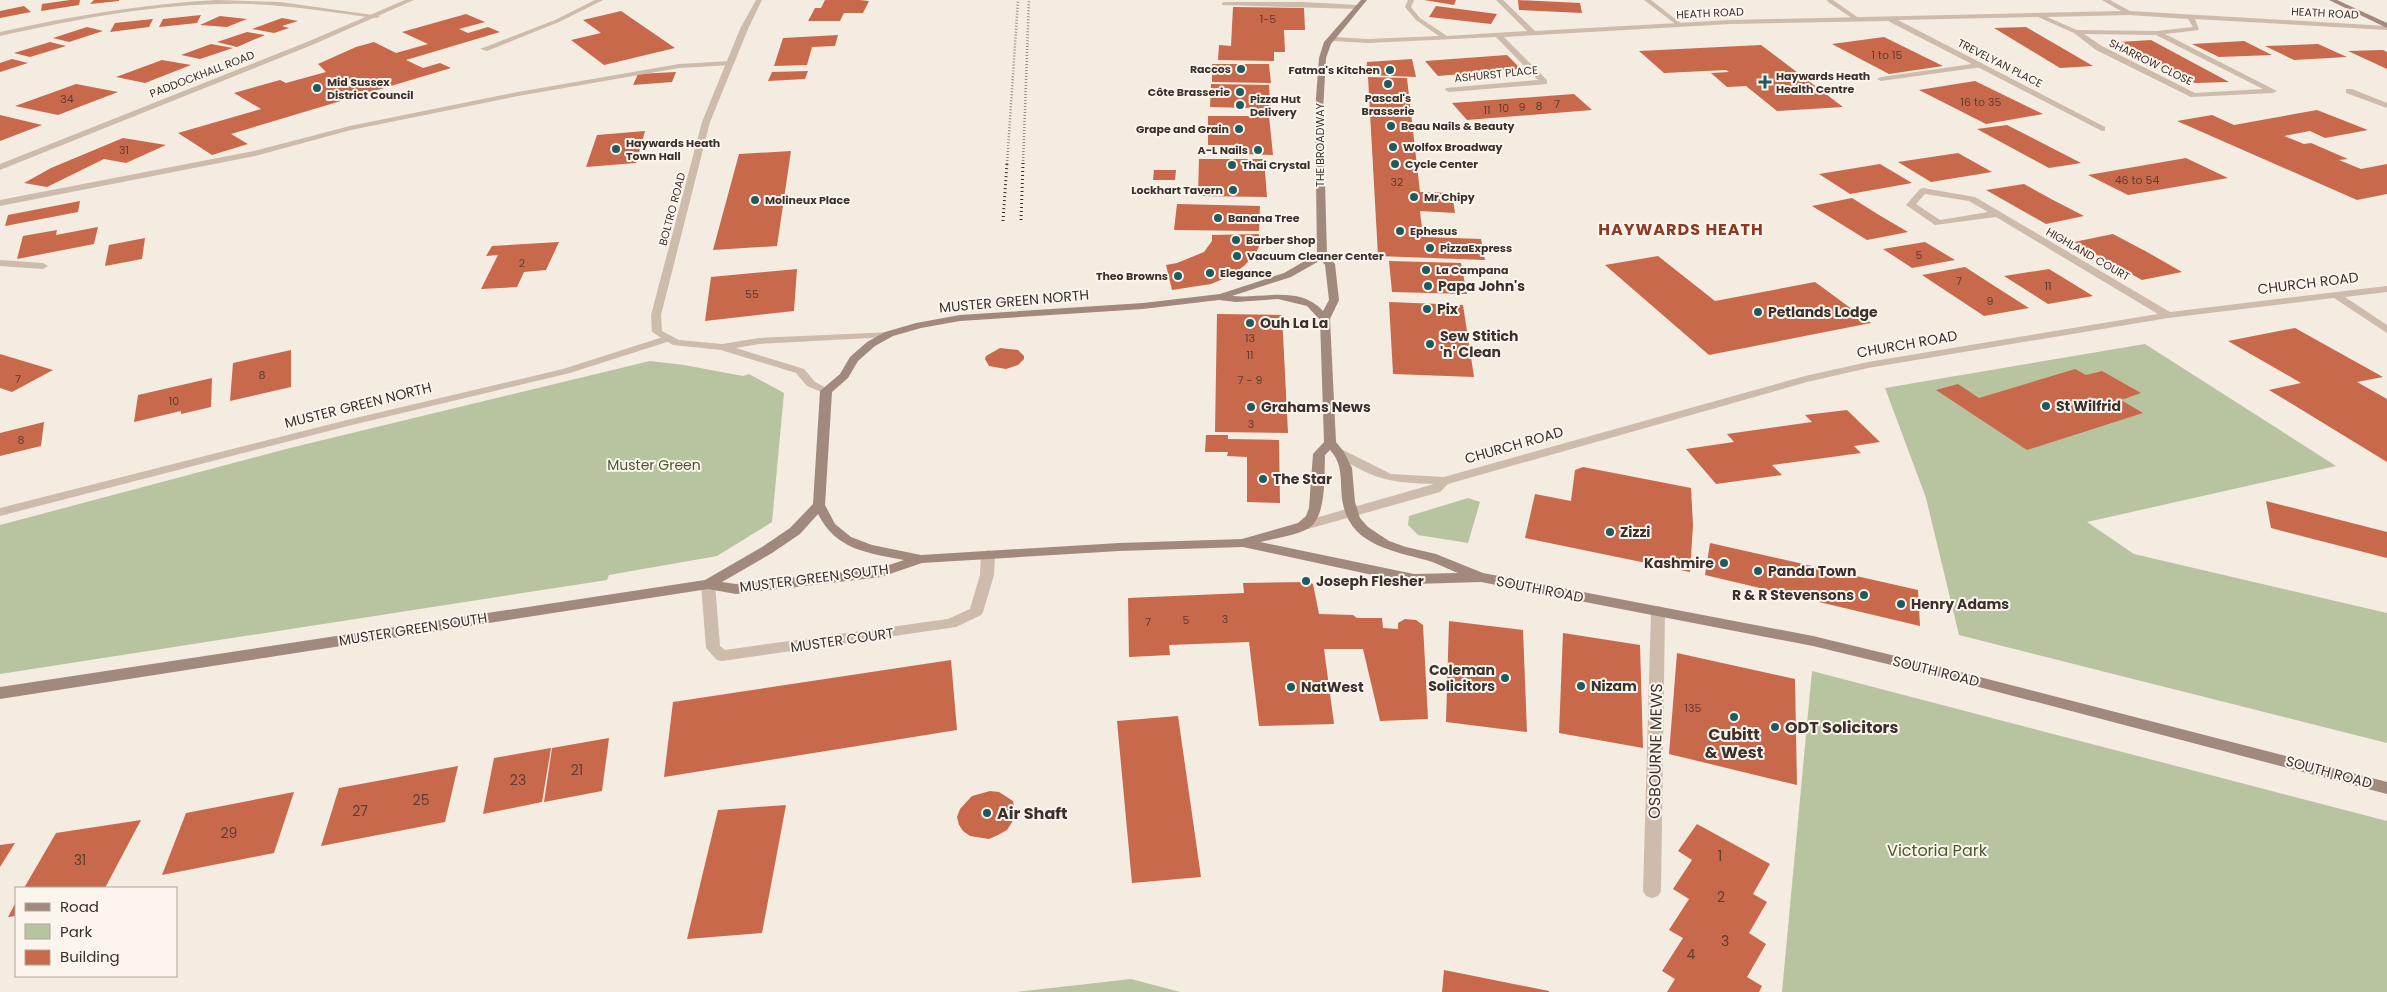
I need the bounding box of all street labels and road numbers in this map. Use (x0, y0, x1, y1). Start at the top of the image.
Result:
street label: HEATH ROAD (1676, 3, 1744, 23)
street label: HEATH ROAD (2291, 3, 2359, 23)
street label: TREVELYAN PLACE (1955, 35, 2045, 91)
street label: SHARROW CLOSE (2107, 35, 2195, 89)
street label: PADDOCKHALL ROAD (147, 47, 257, 101)
street label: ASHURST PLACE (1454, 62, 1538, 86)
street label: THE BROADWAY (1312, 102, 1328, 187)
street label: BOLTRO ROAD (655, 171, 689, 247)
street label: HIGHLAND COURT (2043, 223, 2133, 285)
street label: CHURCH ROAD (2256, 267, 2360, 299)
street label: MUSTER GREEN NORTH (938, 284, 1090, 318)
street label: CHURCH ROAD (1855, 325, 1959, 363)
street label: MUSTER GREEN NORTH (282, 377, 434, 433)
street label: CHURCH ROAD (1462, 421, 1566, 469)
street label: MUSTER GREEN SOUTH (738, 559, 890, 597)
street label: SOUTH ROAD (1495, 571, 1585, 607)
street label: MUSTER GREEN SOUTH (337, 607, 489, 651)
street label: MUSTER COURT (789, 623, 895, 657)
street label: SOUTH ROAD (1891, 651, 1981, 691)
street label: OSBOURNE MEWS (1643, 683, 1668, 819)
street label: SOUTH ROAD (2284, 751, 2374, 793)

